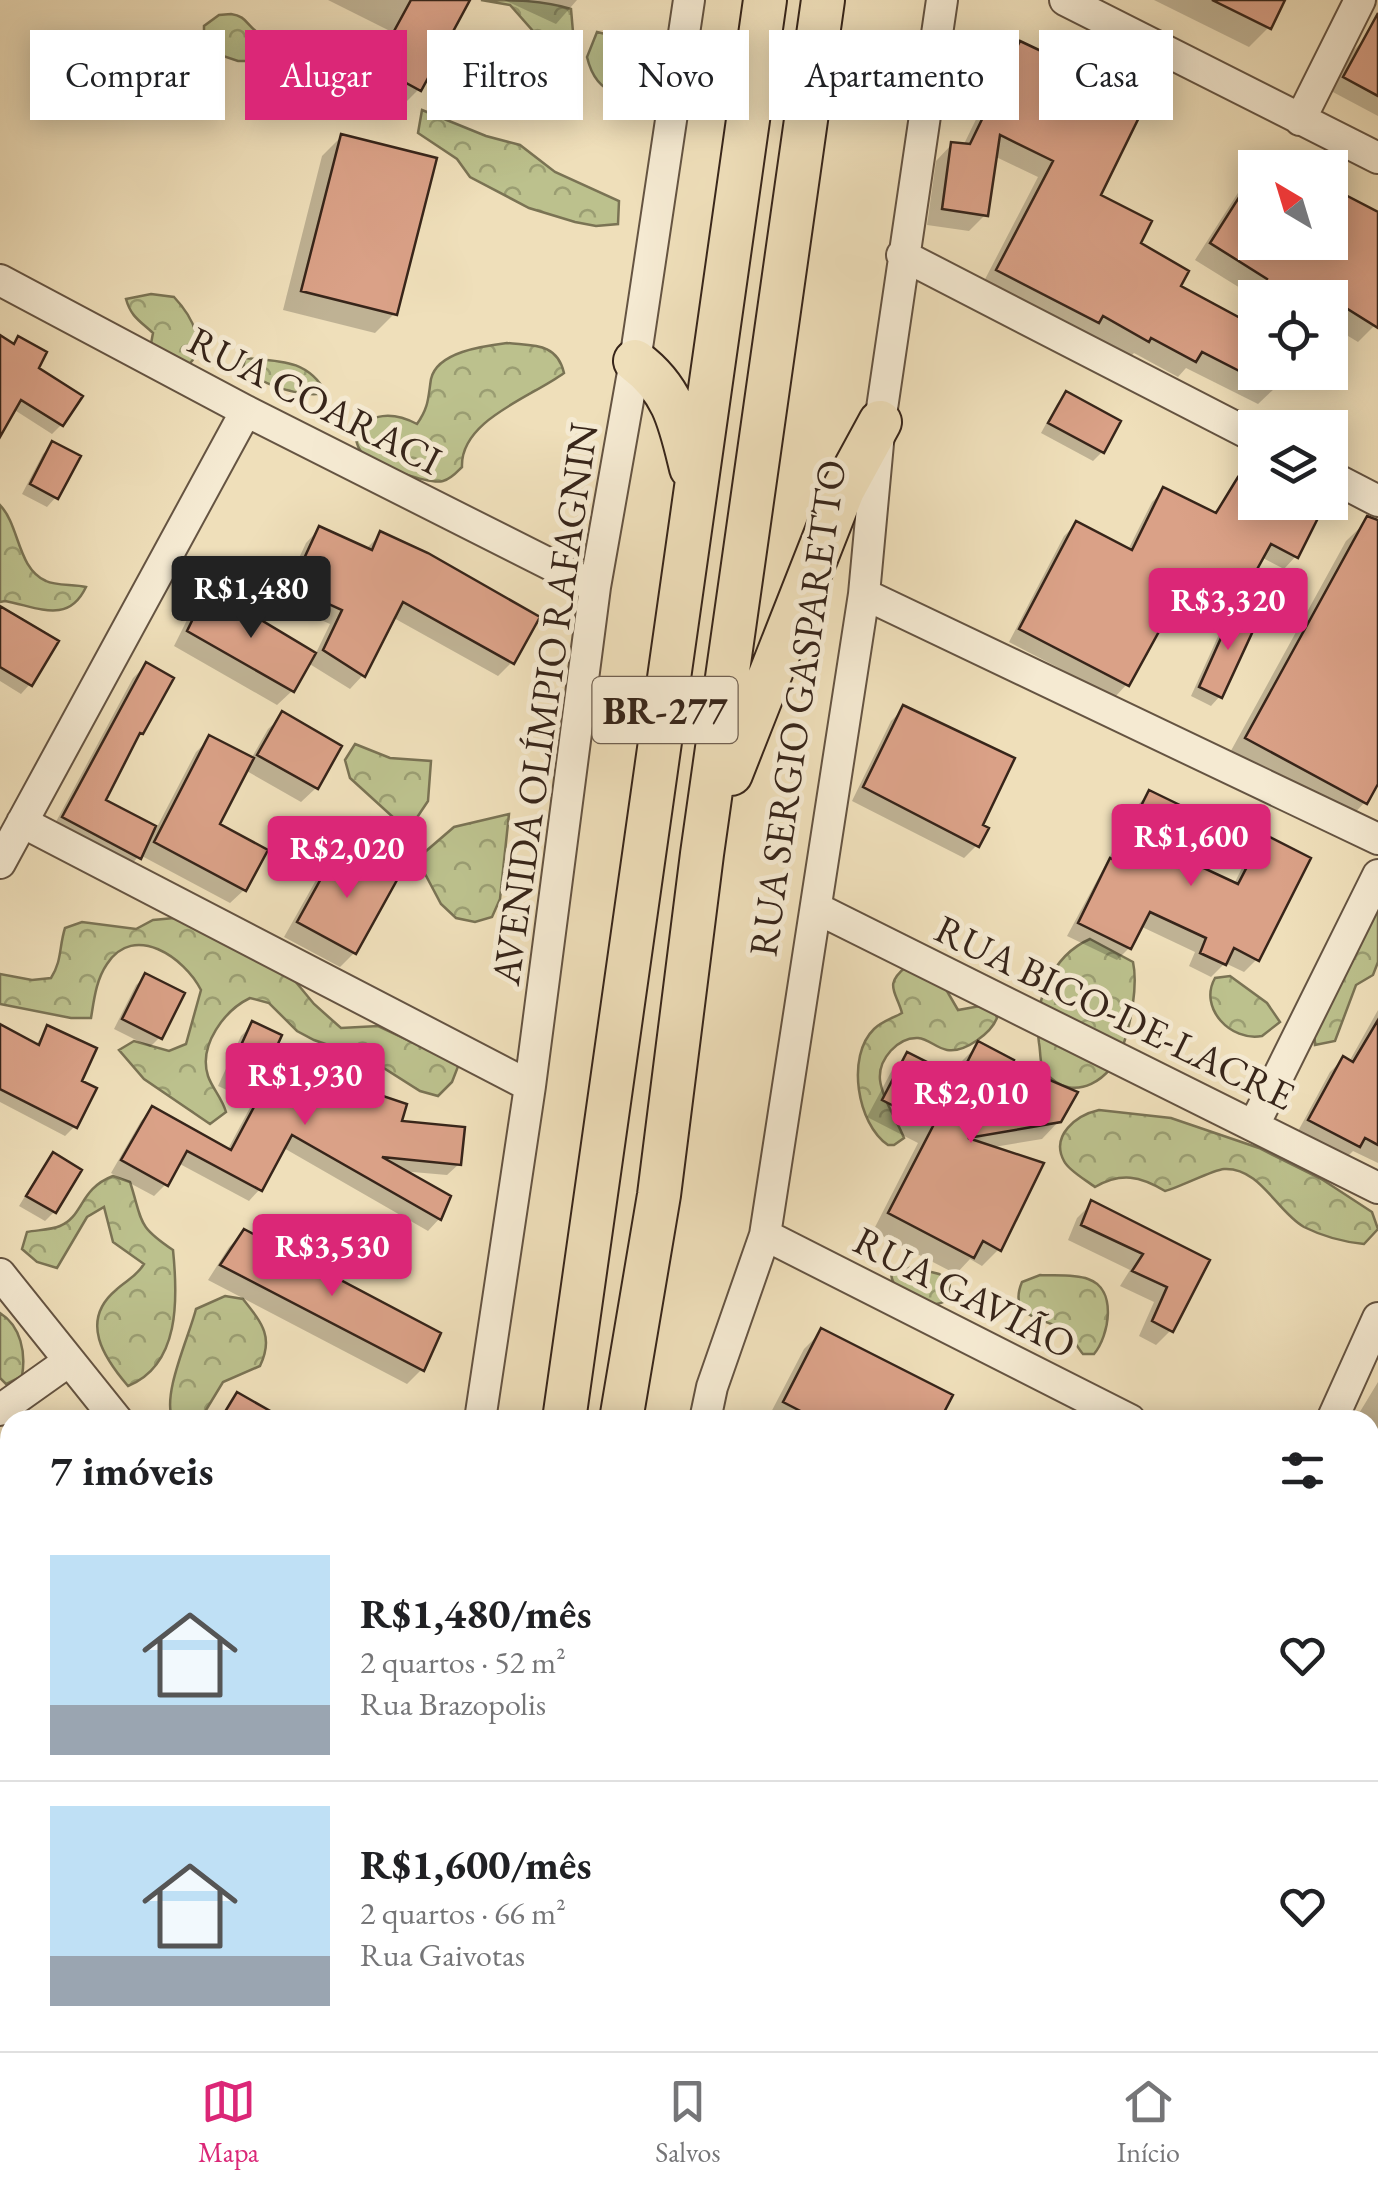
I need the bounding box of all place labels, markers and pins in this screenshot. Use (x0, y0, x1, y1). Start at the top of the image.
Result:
pin: R$1,480 (159, 556, 343, 641)
pin: R$3,320 (1136, 568, 1320, 653)
pin: R$1,600 (1099, 804, 1283, 889)
pin: R$2,020 (255, 816, 439, 901)
pin: R$1,930 (213, 1043, 397, 1128)
pin: R$2,010 (879, 1061, 1063, 1146)
pin: R$3,530 (240, 1214, 424, 1299)

